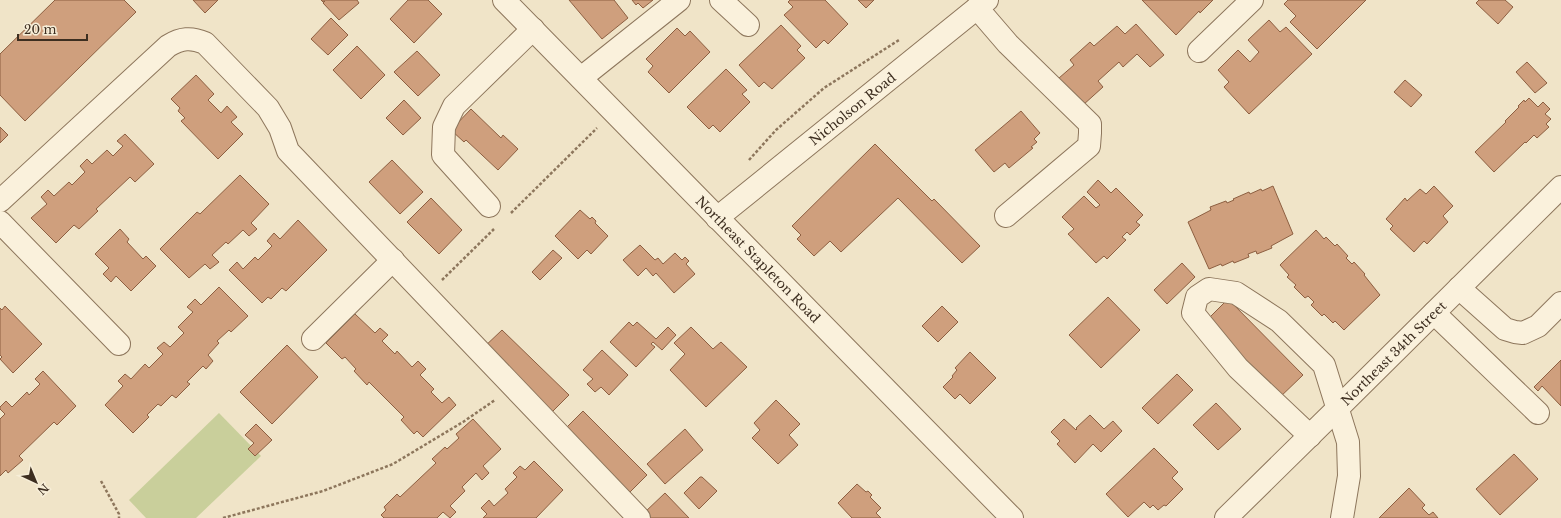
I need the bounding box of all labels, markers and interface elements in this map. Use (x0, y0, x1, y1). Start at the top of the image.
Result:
scale bar (18, 16, 87, 42)
text: 20 m (24, 22, 56, 37)
street label: Nicholson Road (806, 69, 900, 149)
street label: Northeast Stapleton Road (692, 193, 824, 327)
street label: Northeast 34th Street (1338, 298, 1450, 409)
north arrow (16, 462, 56, 502)
text: N (34, 481, 52, 498)

